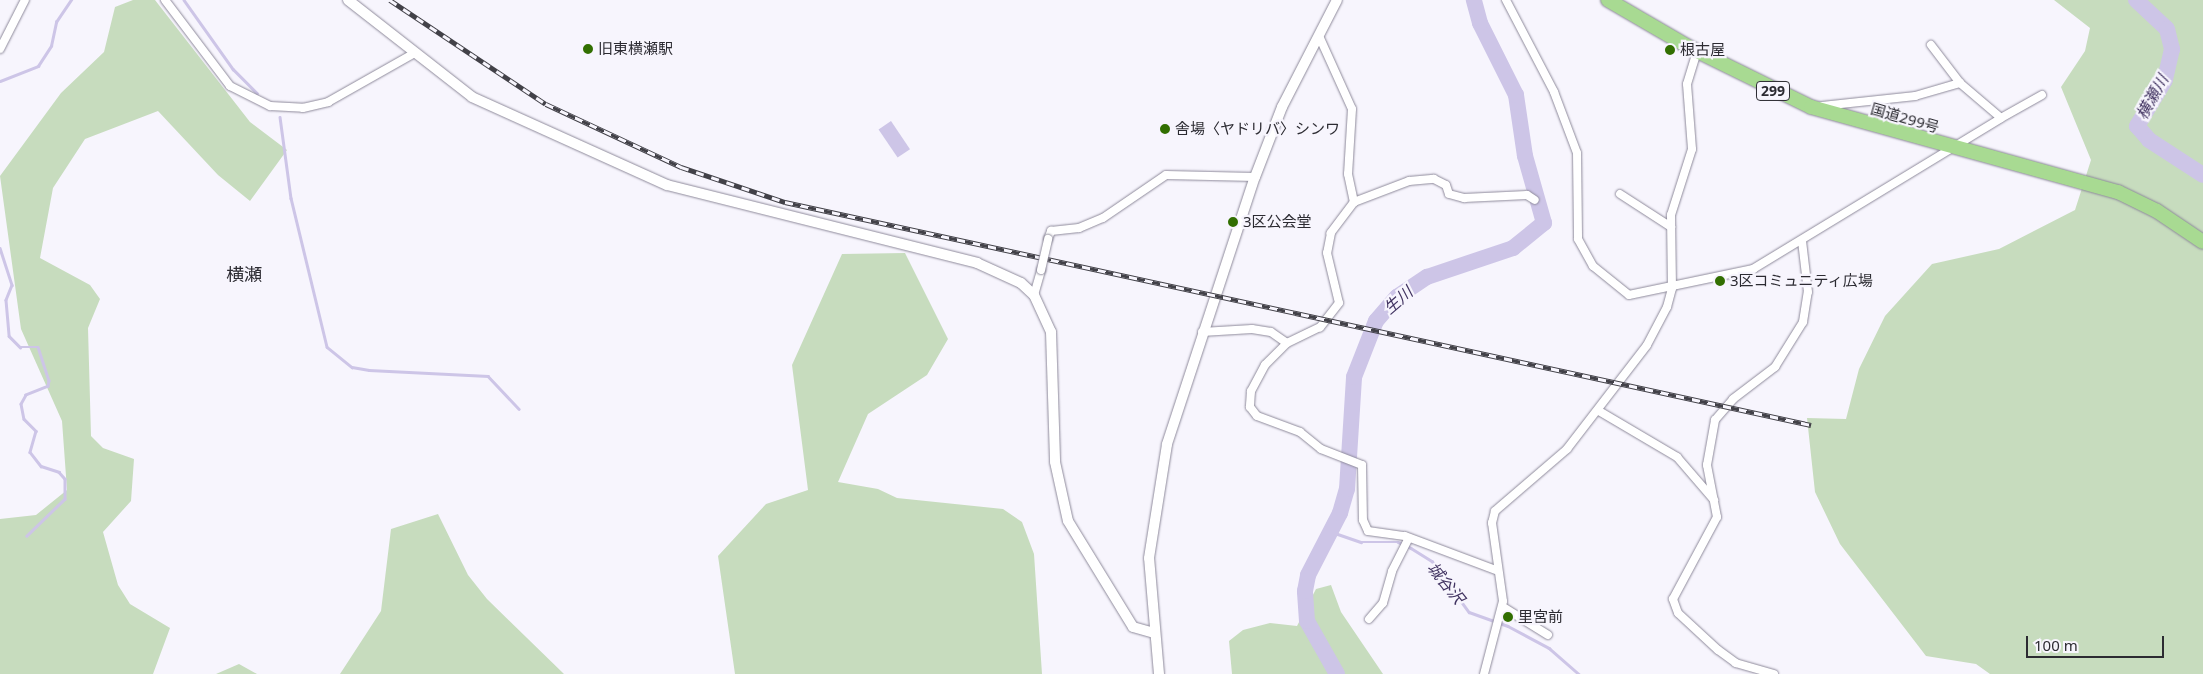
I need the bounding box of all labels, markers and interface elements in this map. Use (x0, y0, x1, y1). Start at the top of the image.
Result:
place label: 旧東横瀬駅 (598, 40, 673, 58)
place label: 根古屋 (1680, 41, 1725, 59)
marker: 旧東横瀬駅 (582, 43, 594, 55)
marker: 根古屋 (1664, 44, 1676, 56)
water label: 横瀬川 (2132, 71, 2172, 123)
road number: 299 (1756, 80, 1790, 102)
street label: 国道299号 (1869, 100, 1941, 136)
place label: 舎場〈ヤドリバ〉シンワ (1175, 120, 1340, 138)
marker: 舎場〈ヤドリバ〉シンワ (1159, 123, 1171, 135)
place label: 3区公会堂 (1243, 213, 1312, 231)
marker: 3区公会堂 (1227, 216, 1239, 228)
district label: 横瀬 (226, 263, 262, 285)
place label: 3区コミュニティ広場 (1730, 272, 1874, 290)
marker: 3区コミュニティ広場 (1714, 275, 1726, 287)
water label: 生川 (1380, 282, 1416, 318)
water label: 城谷沢 (1423, 558, 1469, 608)
place label: 里宮前 (1518, 608, 1563, 626)
marker: 里宮前 (1502, 611, 1514, 623)
scale bar (2028, 626, 2166, 658)
text: 100 m (2034, 635, 2078, 655)

